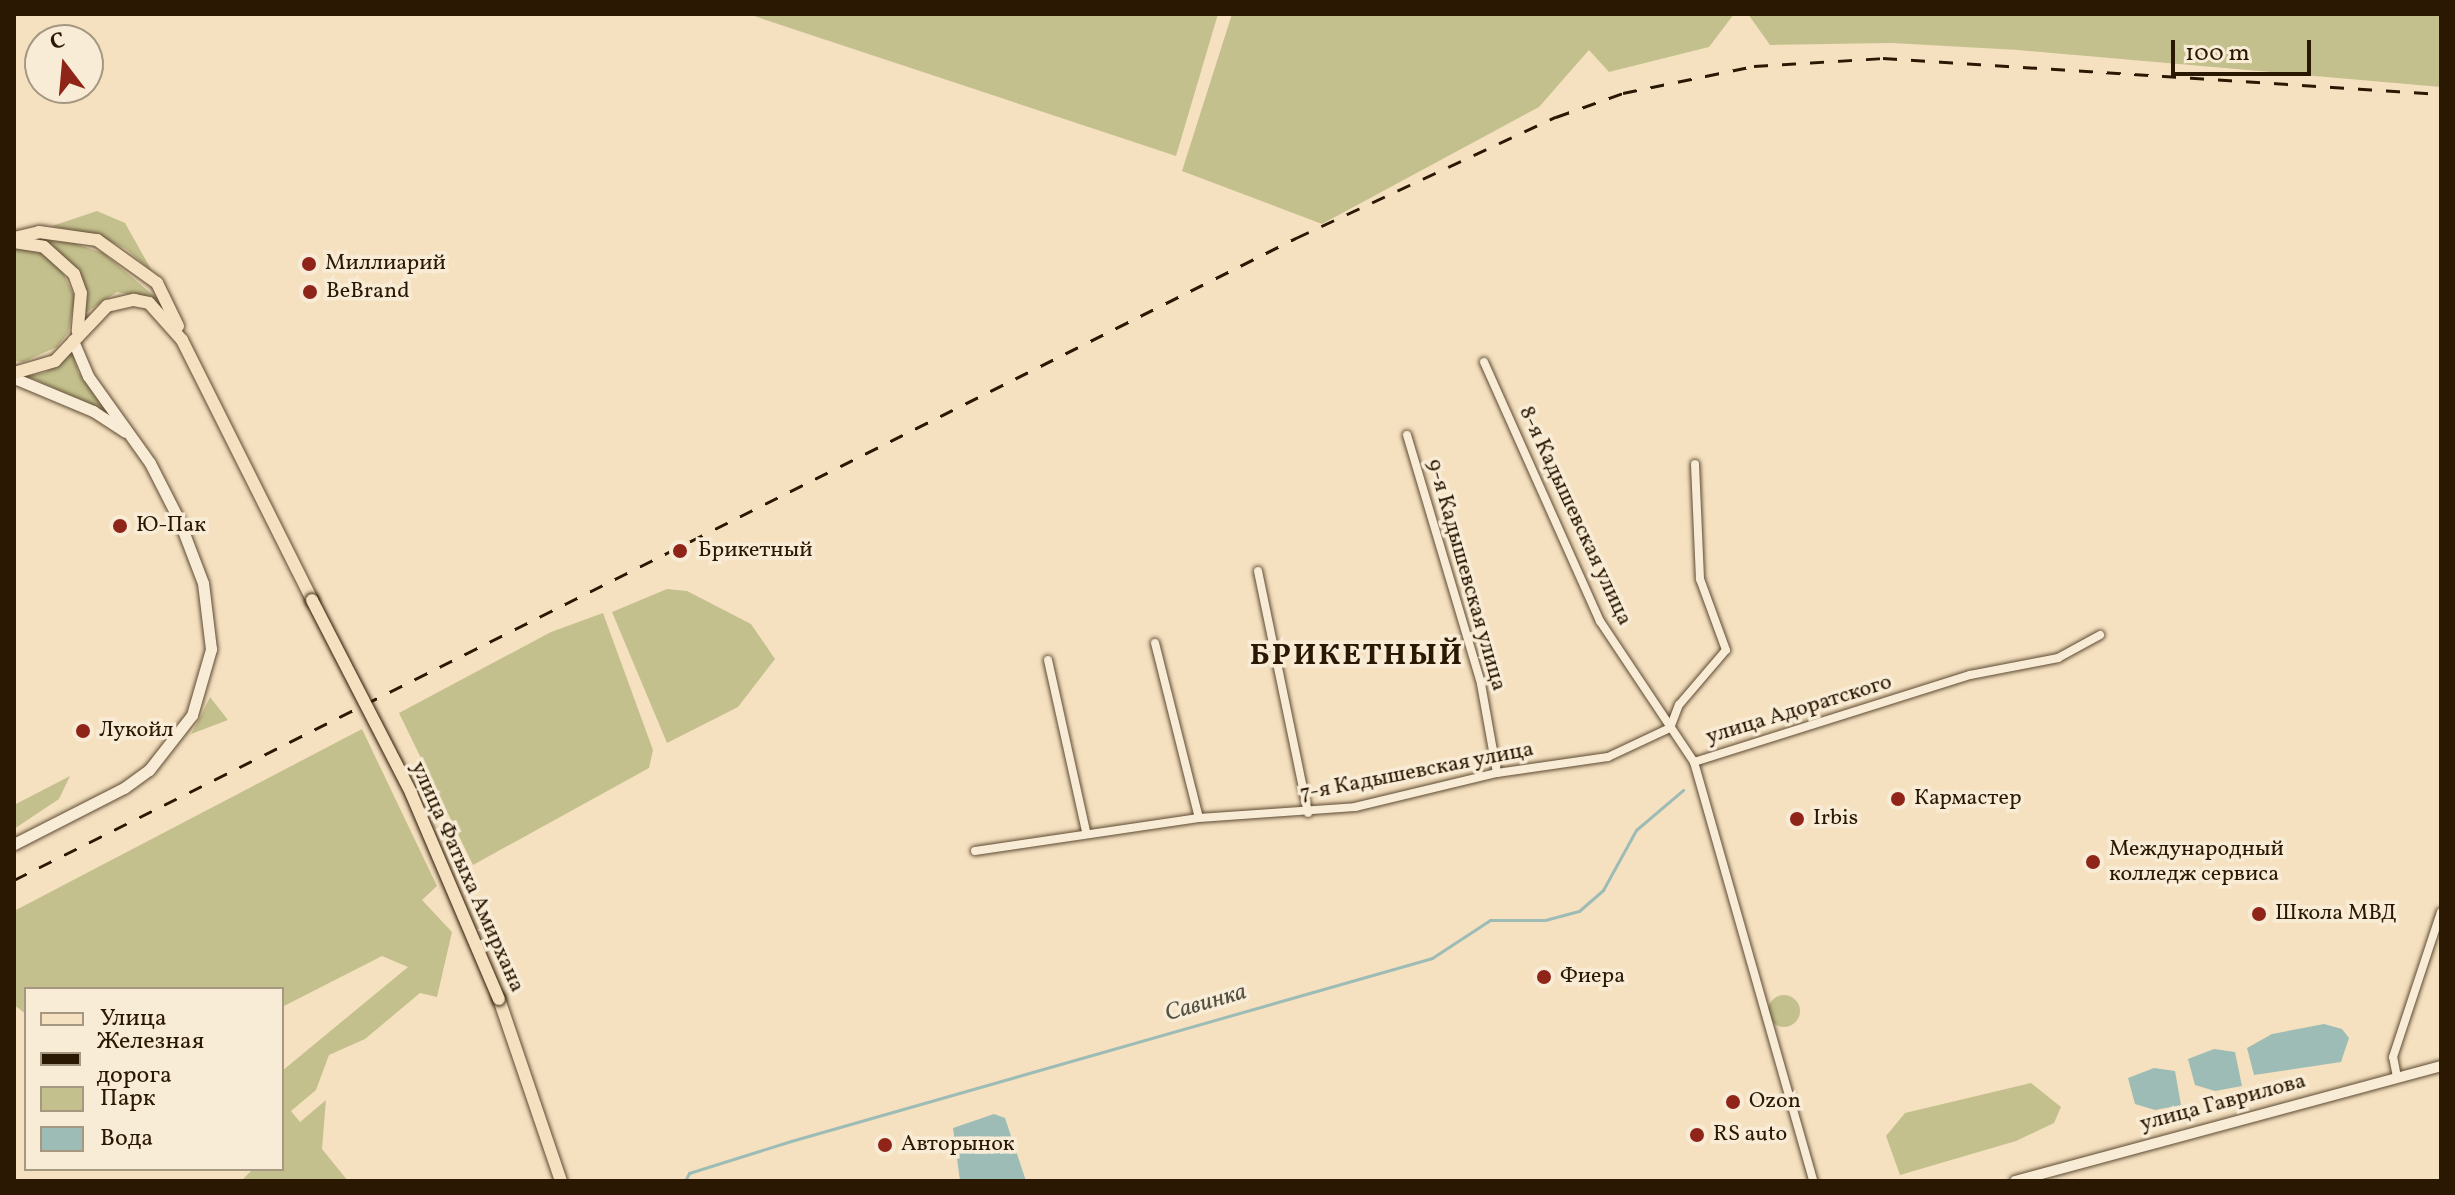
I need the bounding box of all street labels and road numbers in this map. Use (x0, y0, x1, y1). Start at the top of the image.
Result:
street label: 8-я Кадышевская улица (1512, 402, 1638, 630)
street label: 9-я Кадышевская улица (1420, 456, 1512, 694)
street label: улица Адоратского (1703, 669, 1895, 751)
street label: 7-я Кадышевская улица (1298, 736, 1536, 808)
street label: улица Фатыха Амирхана (404, 758, 530, 996)
street label: улица Гаврилова (2137, 1068, 2309, 1138)

